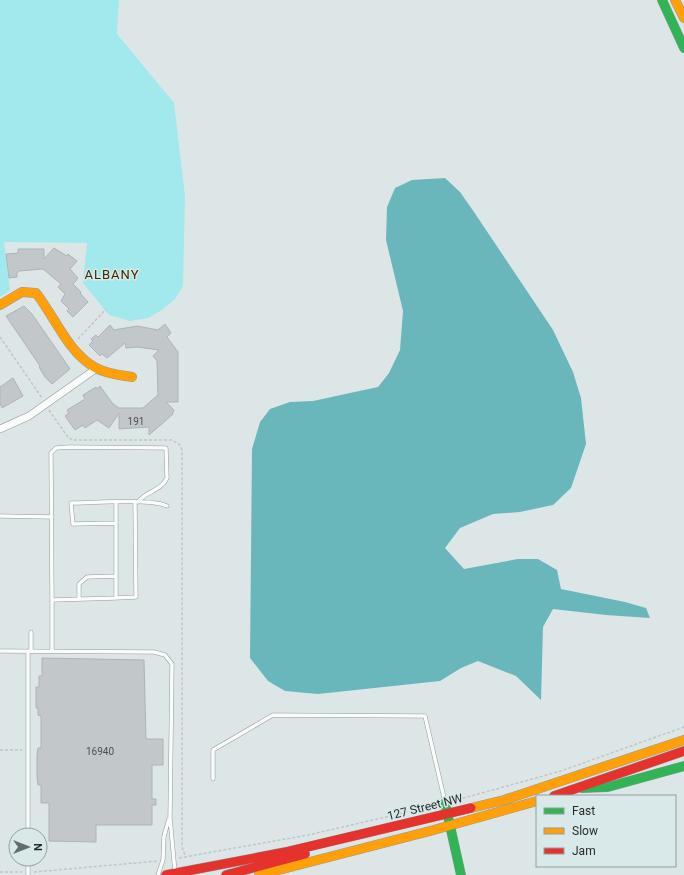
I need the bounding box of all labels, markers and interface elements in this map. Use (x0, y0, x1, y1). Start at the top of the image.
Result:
district label: ALBANY (85, 267, 139, 282)
house number: 191 (128, 416, 144, 427)
house number: 16940 (86, 746, 114, 757)
street label: 127 Street NW (386, 791, 464, 823)
legend (536, 795, 676, 867)
text: Fast (572, 804, 595, 818)
text: Slow (572, 824, 598, 838)
north arrow (8, 827, 48, 867)
text: N (31, 843, 44, 851)
text: Jam (572, 844, 596, 858)

